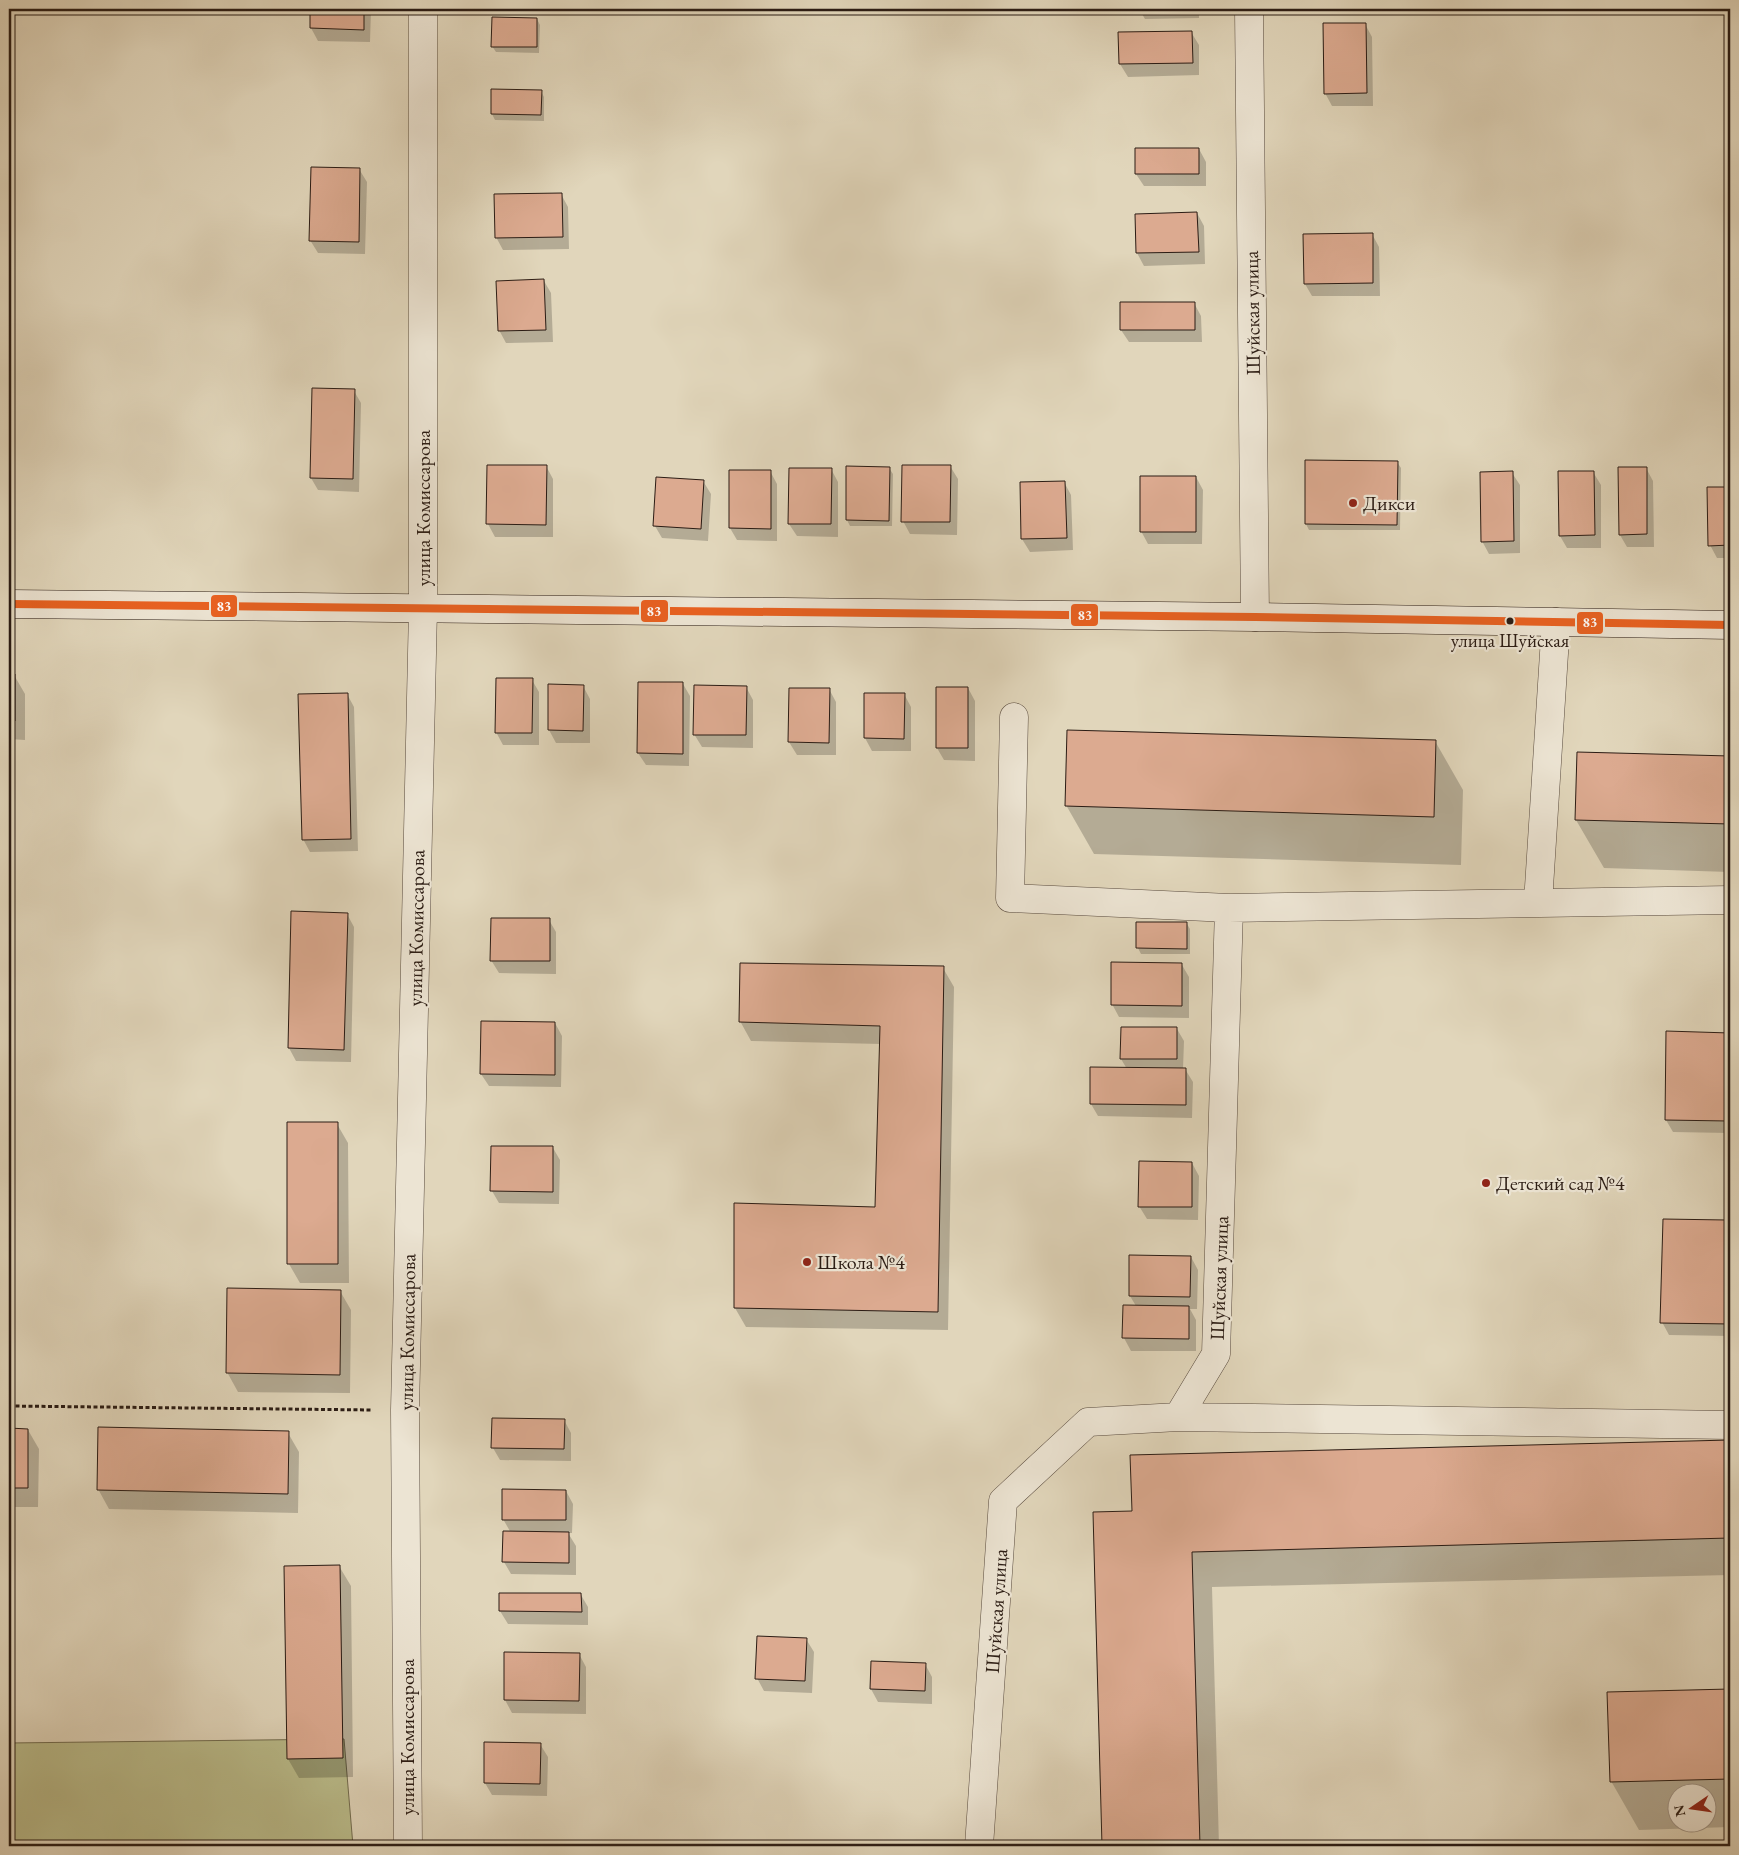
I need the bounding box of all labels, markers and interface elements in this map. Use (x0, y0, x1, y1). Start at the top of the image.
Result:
street label: Шуйская улица (1238, 250, 1266, 376)
street label: улица Комиссарова (410, 430, 436, 586)
place label: Дикси (1363, 490, 1416, 516)
marker: Дикси (1347, 497, 1359, 509)
line badge: 83 (210, 594, 238, 618)
text: 83 (217, 597, 231, 615)
line badge: 83 (640, 599, 669, 623)
text: 83 (647, 602, 661, 620)
line badge: 83 (1070, 603, 1099, 627)
text: 83 (1078, 606, 1092, 624)
line badge: 83 (1576, 611, 1604, 635)
text: 83 (1583, 613, 1597, 631)
marker: улица Шуйская (1505, 616, 1515, 626)
place label: улица Шуйская (1451, 628, 1570, 653)
street label: улица Комиссарова (402, 849, 430, 1007)
place label: Детский сад №4 (1496, 1170, 1625, 1196)
marker: Детский сад №4 (1480, 1177, 1492, 1189)
street label: Шуйская улица (1204, 1215, 1234, 1341)
place label: Школа №4 (817, 1249, 905, 1275)
street label: улица Комиссарова (393, 1253, 421, 1411)
marker: Школа №4 (801, 1256, 813, 1268)
street label: Шуйская улица (979, 1548, 1013, 1674)
street label: улица Комиссарова (394, 1659, 420, 1815)
north arrow (1666, 1782, 1716, 1832)
text: N (1669, 1803, 1689, 1818)

